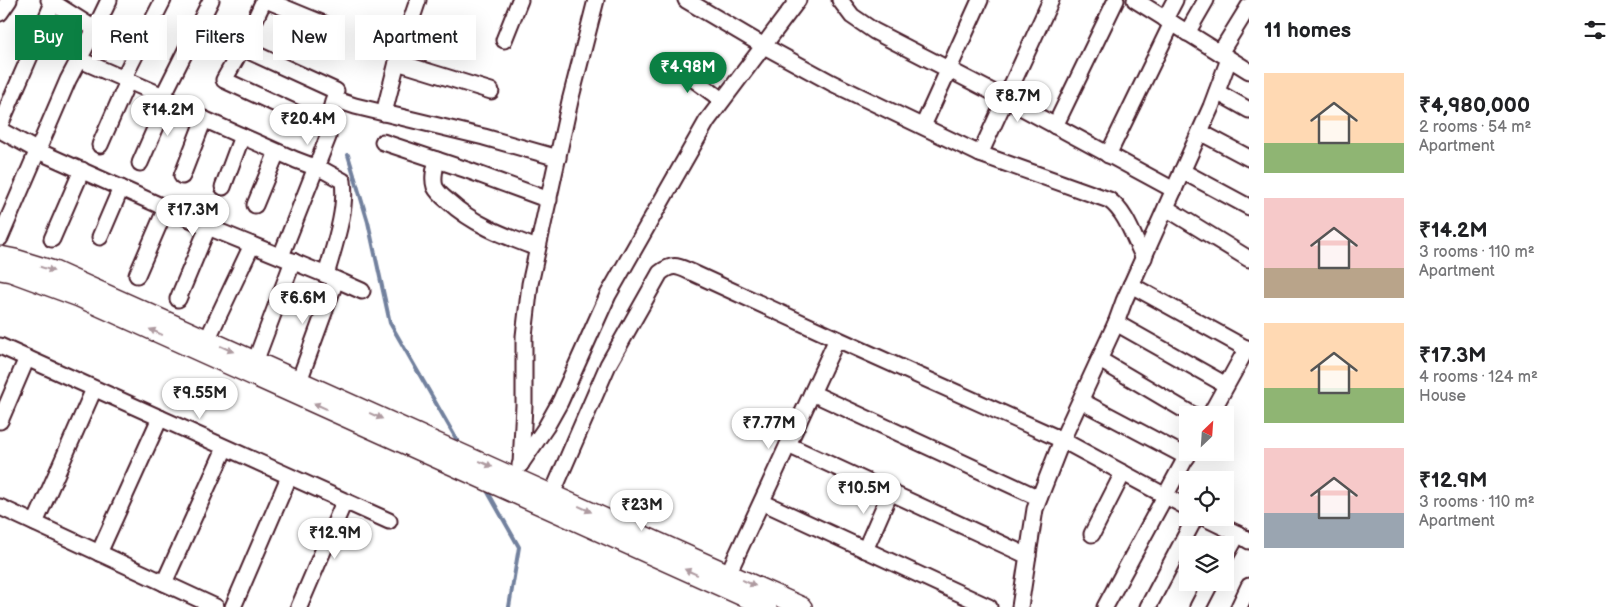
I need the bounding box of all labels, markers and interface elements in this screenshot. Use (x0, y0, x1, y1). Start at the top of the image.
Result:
chip: Buy (15, 15, 82, 60)
chip: Rent (92, 15, 167, 60)
chip: Filters (177, 15, 263, 60)
chip: New (273, 15, 345, 60)
chip: Apartment (355, 15, 476, 60)
icon: filters (1581, 16, 1609, 44)
text: 11 homes (1264, 18, 1351, 43)
pin: ₹4.98M (647, 52, 729, 94)
text: ₹4.98M (661, 58, 715, 77)
pin: ₹8.7M (983, 80, 1053, 123)
text: ₹8.7M (996, 87, 1040, 106)
icon: home (1304, 93, 1364, 153)
text: ₹4,980,000 (1419, 93, 1530, 118)
pin: ₹14.2M (127, 94, 209, 137)
text: ₹14.2M (142, 101, 194, 120)
pin: ₹20.4M (267, 104, 349, 146)
text: ₹20.4M (280, 110, 336, 129)
text: 2 rooms · 54 m² (1419, 118, 1531, 137)
text: Apartment (1419, 137, 1495, 156)
pin: ₹17.3M (152, 194, 234, 237)
text: ₹17.3M (167, 201, 219, 220)
icon: home (1304, 218, 1364, 278)
text: ₹14.2M (1419, 218, 1488, 243)
text: 3 rooms · 110 m² (1419, 243, 1535, 262)
text: Apartment (1419, 262, 1495, 281)
one-way arrow (40, 266, 55, 274)
pin: ₹6.6M (268, 282, 338, 325)
text: ₹6.6M (280, 289, 326, 308)
one-way arrow (149, 328, 163, 336)
icon: home (1304, 343, 1364, 403)
text: ₹17.3M (1419, 343, 1486, 368)
one-way arrow (220, 346, 234, 354)
text: 4 rooms · 124 m² (1419, 368, 1538, 387)
pin: ₹9.55M (159, 378, 241, 420)
text: ₹9.55M (173, 384, 227, 403)
text: House (1419, 387, 1466, 406)
one-way arrow (313, 402, 327, 410)
north arrow (1179, 406, 1234, 461)
map controls (1179, 406, 1234, 591)
pin: ₹7.77M (728, 408, 810, 450)
one-way arrow (369, 412, 383, 420)
text: ₹7.77M (743, 414, 795, 433)
one-way arrow (479, 461, 493, 469)
icon: home (1304, 468, 1364, 528)
text: ₹12.9M (1419, 468, 1487, 493)
button: locate (1179, 471, 1234, 526)
pin: ₹10.5M (823, 472, 905, 515)
text: ₹10.5M (838, 479, 890, 498)
pin: ₹23M (612, 490, 672, 532)
text: 3 rooms · 110 m² (1419, 493, 1535, 512)
text: ₹23M (621, 496, 663, 515)
one-way arrow (578, 506, 592, 514)
text: Apartment (1419, 512, 1495, 531)
pin: ₹12.9M (294, 518, 376, 560)
text: ₹12.9M (309, 524, 361, 543)
button: layers (1179, 536, 1234, 591)
one-way arrow (684, 568, 698, 576)
one-way arrow (742, 580, 756, 588)

